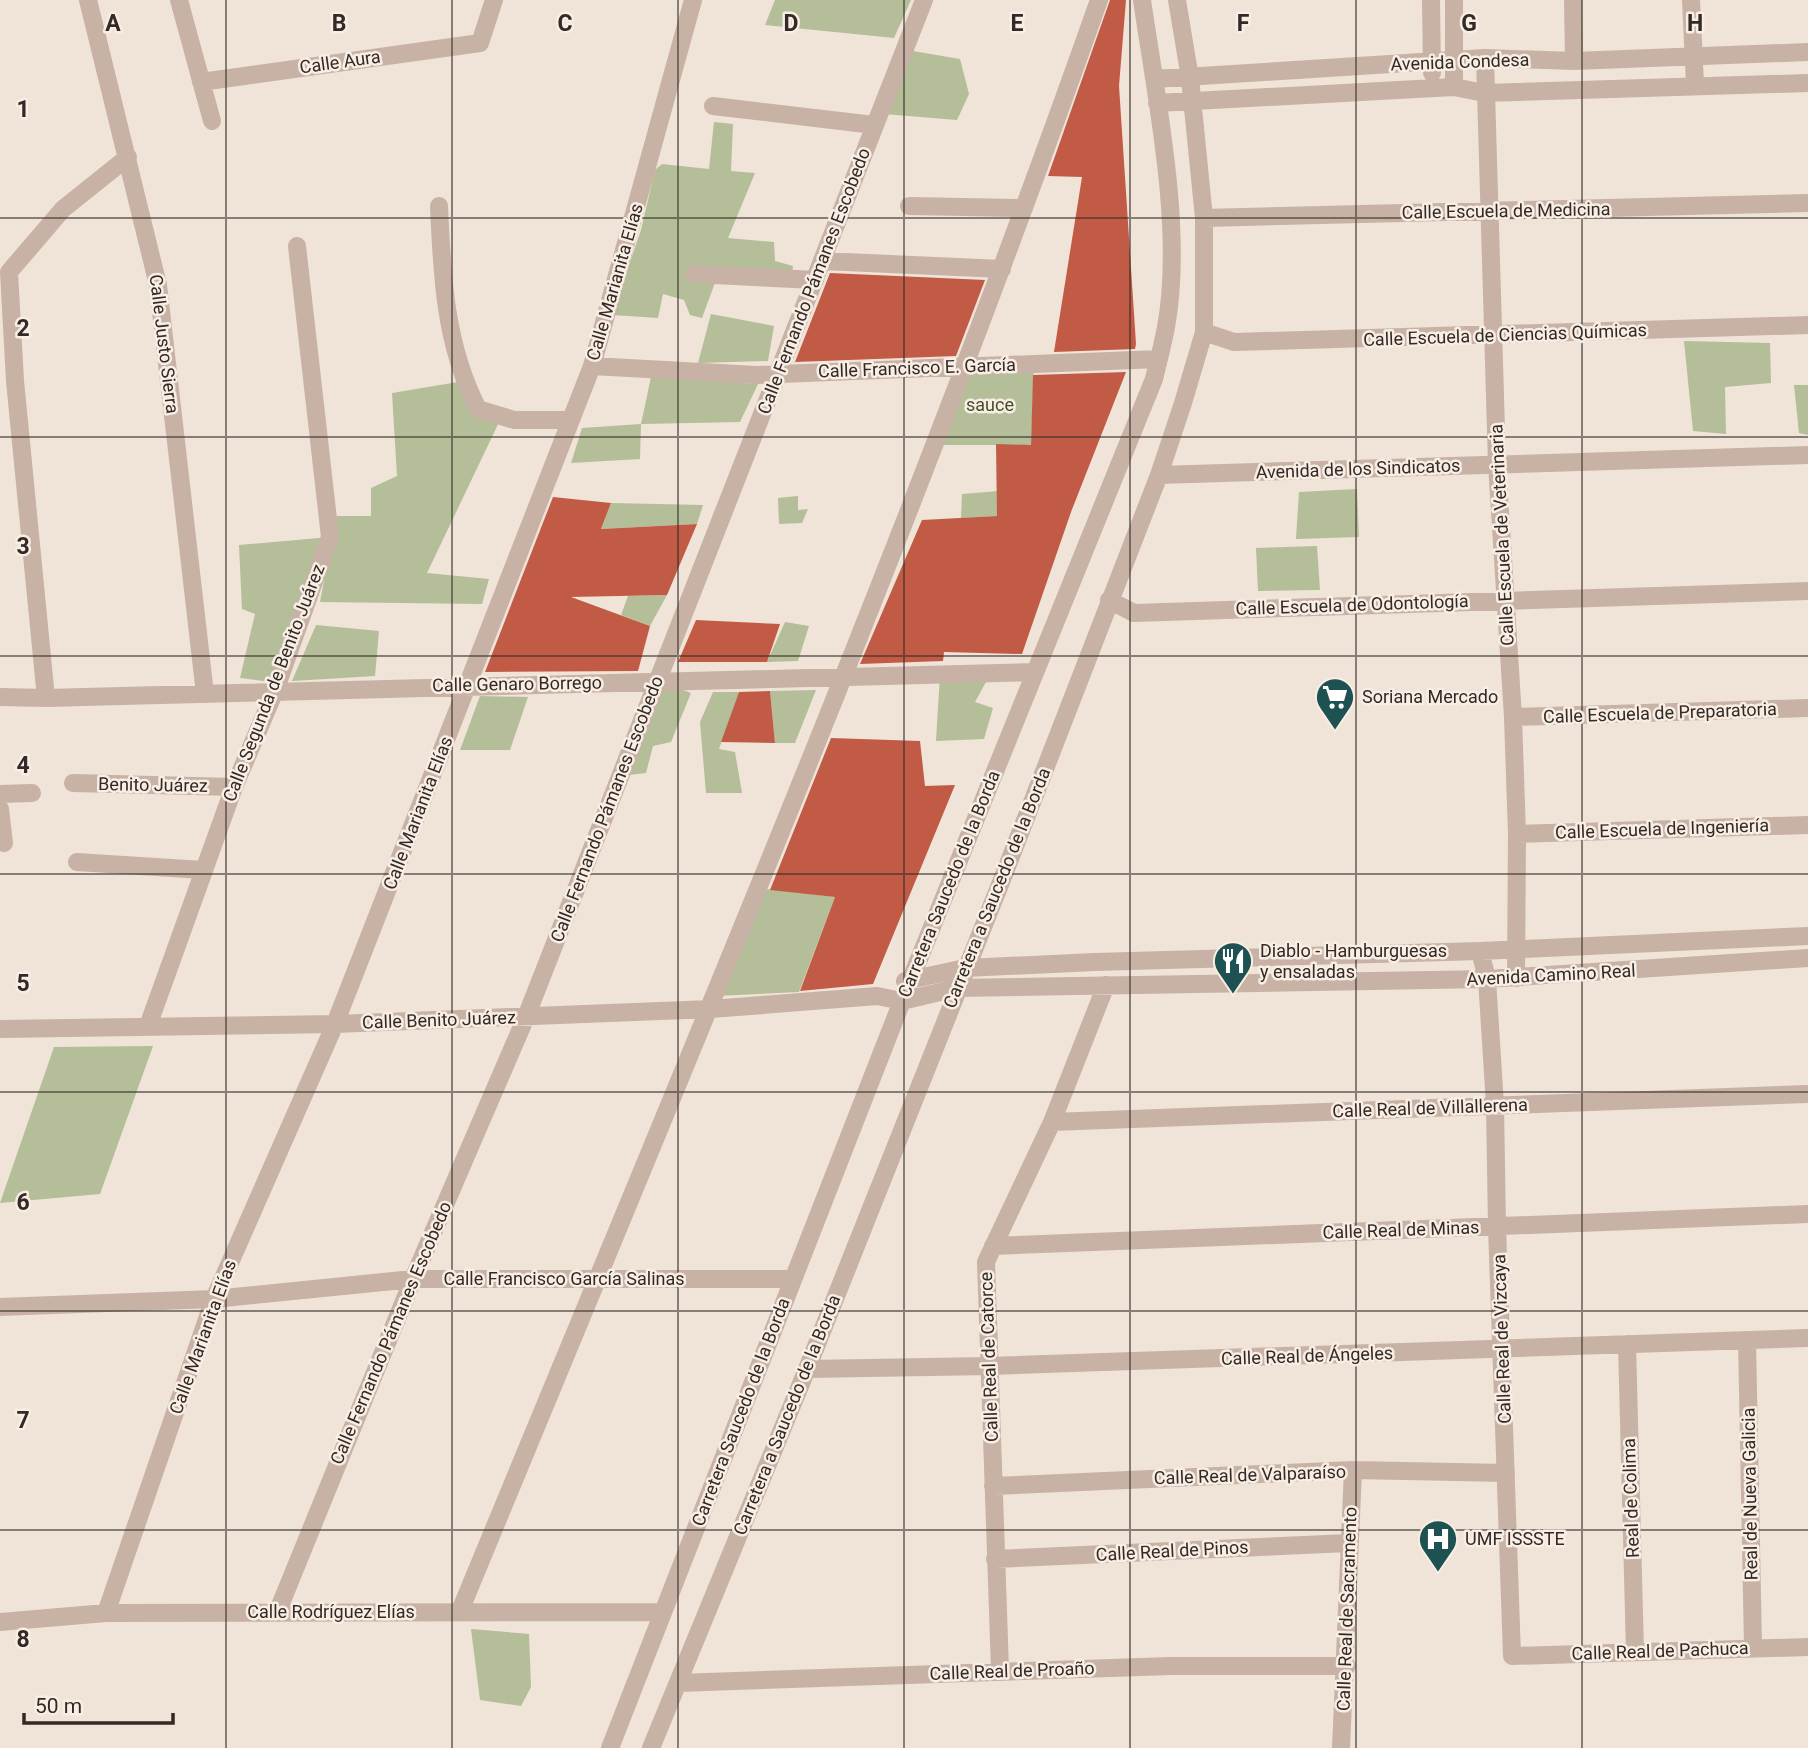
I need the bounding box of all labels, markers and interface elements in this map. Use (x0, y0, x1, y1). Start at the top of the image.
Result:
text: A (105, 10, 121, 37)
text: B (332, 10, 346, 37)
text: C (557, 10, 573, 37)
text: D (784, 10, 798, 37)
text: E (1011, 10, 1024, 37)
text: F (1237, 10, 1250, 37)
text: G (1461, 10, 1477, 37)
text: H (1687, 10, 1703, 37)
street label: Calle Aura (298, 45, 382, 78)
street label: Avenida Condesa (1390, 49, 1530, 74)
text: 1 (16, 96, 30, 123)
street label: Calle Fernando Pámanes Escobedo (753, 145, 874, 417)
street label: Calle Escuela de Medicina (1401, 198, 1611, 223)
street label: Calle Marianita Elías (582, 201, 647, 363)
street label: Calle Justo Sierra (146, 273, 183, 415)
text: 2 (16, 315, 30, 342)
street label: Calle Escuela de Ciencias Químicas (1363, 319, 1647, 350)
street label: Calle Francisco E. García (818, 354, 1016, 381)
park label: sauce (966, 394, 1014, 415)
street label: Calle Escuela de Veterinaria (1485, 424, 1518, 646)
street label: Avenida de los Sindicatos (1255, 454, 1461, 483)
text: 3 (16, 533, 30, 560)
street label: Calle Segunda de Benito Juárez (218, 561, 329, 805)
street label: Calle Escuela de Odontología (1235, 590, 1469, 619)
street label: Calle Genaro Borrego (432, 672, 602, 695)
street label: Calle Fernando Pámanes Escobedo (546, 673, 667, 945)
supermarket icon: Soriana Mercado (1314, 676, 1356, 731)
place label: Soriana Mercado (1362, 686, 1498, 707)
street label: Calle Escuela de Preparatoria (1543, 698, 1777, 727)
street label: Calle Marianita Elías (379, 733, 456, 893)
text: 4 (16, 752, 30, 779)
street label: Carretera a Saucedo de la Borda (939, 765, 1054, 1011)
street label: Carretera Saucedo de la Borda (893, 767, 1004, 1000)
street label: Benito Juárez (98, 773, 208, 796)
street label: Calle Escuela de Ingeniería (1555, 814, 1769, 843)
restaurant icon: Diablo - Hamburguesas y ensaladas (1212, 940, 1254, 995)
place label: Diablo - Hamburguesas y ensaladas (1260, 940, 1447, 982)
street label: Avenida Camino Real (1466, 960, 1636, 989)
text: 5 (16, 970, 30, 997)
street label: Calle Benito Juárez (362, 1006, 516, 1033)
street label: Calle Real de Villallerena (1332, 1094, 1528, 1121)
text: 6 (16, 1189, 30, 1216)
street label: Calle Fernando Pámanes Escobedo (326, 1198, 456, 1467)
street label: Calle Real de Minas (1322, 1216, 1480, 1243)
street label: Calle Real de Vizcaya (1488, 1254, 1515, 1424)
street label: Calle Marianita Elías (165, 1257, 240, 1417)
street label: Calle Francisco García Salinas (443, 1268, 685, 1289)
street label: Calle Real de Catorce (975, 1272, 1002, 1442)
street label: Carretera a Saucedo de la Borda (729, 1292, 844, 1538)
street label: Carretera Saucedo de la Borda (687, 1295, 794, 1529)
street label: Calle Real de Ángeles (1221, 1342, 1393, 1369)
text: 7 (16, 1407, 30, 1434)
street label: Real de Nueva Galicia (1737, 1407, 1762, 1581)
street label: Real de Colima (1618, 1438, 1643, 1558)
street label: Calle Real de Valparaíso (1153, 1461, 1346, 1488)
street label: Calle Real de Sacramento (1332, 1506, 1361, 1711)
hospital icon: UMF ISSSTE (1417, 1518, 1459, 1573)
place label: UMF ISSSTE (1465, 1528, 1565, 1549)
street label: Calle Real de Pinos (1095, 1536, 1249, 1565)
street label: Calle Rodríguez Elías (247, 1601, 415, 1622)
text: 8 (16, 1626, 30, 1653)
street label: Calle Real de Pachuca (1571, 1637, 1749, 1664)
street label: Calle Real de Proaño (929, 1657, 1095, 1684)
scale bar (24, 1682, 173, 1726)
text: 50 m (35, 1694, 82, 1718)

